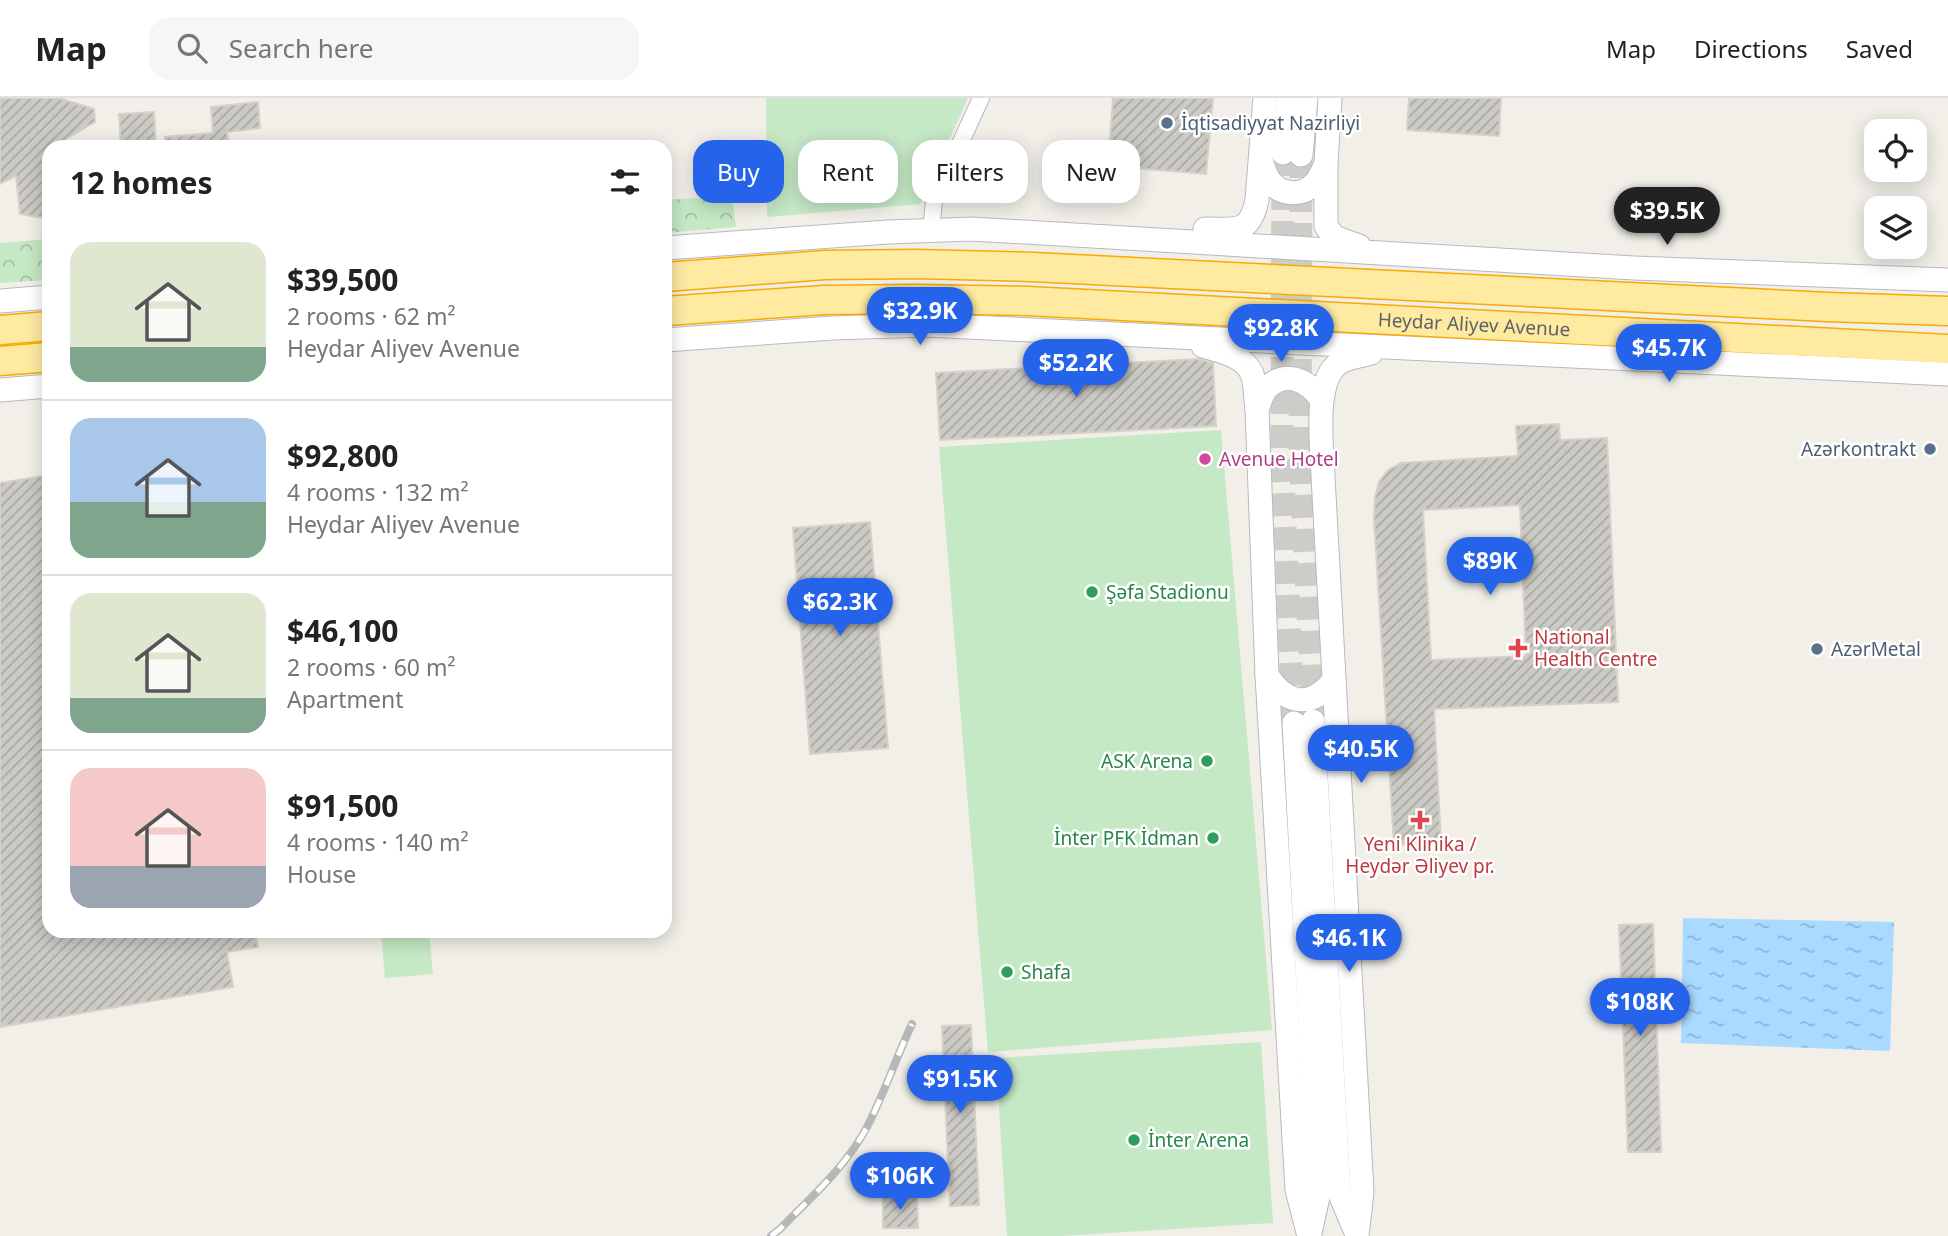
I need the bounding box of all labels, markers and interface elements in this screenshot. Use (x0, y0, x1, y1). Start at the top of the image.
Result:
search box (149, 17, 639, 80)
text: Map (35, 26, 107, 71)
icon: search (173, 29, 211, 67)
text: Search here (229, 30, 373, 66)
text: Map (1606, 32, 1656, 65)
text: Directions (1694, 32, 1808, 65)
text: Saved (1846, 32, 1913, 65)
place label: İqtisadiyyat Nazirliyi (1181, 110, 1360, 136)
marker: İqtisadiyyat Nazirliyi (1159, 115, 1175, 131)
map controls (1864, 119, 1927, 259)
button: locate (1864, 119, 1927, 182)
chip: Buy (693, 140, 784, 203)
chip: Rent (798, 140, 898, 203)
chip: Filters (912, 140, 1028, 203)
chip: New (1042, 140, 1140, 203)
text: 12 homes (70, 162, 213, 203)
icon: filters (606, 163, 644, 201)
pin: $39.5K (1610, 188, 1724, 247)
text: $39.5K (1630, 194, 1704, 226)
button: layers (1864, 196, 1927, 259)
text: $39,500 (287, 259, 399, 300)
icon: home (126, 270, 210, 354)
pin: $32.9K (863, 288, 977, 347)
text: $32.9K (883, 294, 957, 326)
text: 2 rooms · 62 m² (287, 300, 456, 332)
pin: $92.8K (1224, 304, 1338, 364)
street label: Heydar Aliyev Avenue (1377, 306, 1571, 342)
text: $92.8K (1244, 311, 1318, 343)
pin: $45.7K (1612, 324, 1726, 384)
text: $45.7K (1632, 331, 1706, 363)
text: Heydar Aliyev Avenue (287, 332, 520, 364)
pin: $52.2K (1019, 340, 1133, 399)
text: $52.2K (1039, 346, 1113, 378)
text: $92,800 (287, 435, 399, 476)
place label: Azərkontrakt (1801, 436, 1916, 462)
marker: Azərkontrakt (1922, 441, 1938, 457)
icon: home (126, 446, 210, 530)
place label: Avenue Hotel (1219, 446, 1339, 472)
marker: Avenue Hotel (1197, 451, 1213, 467)
text: 4 rooms · 132 m² (287, 476, 469, 508)
text: Heydar Aliyev Avenue (287, 508, 520, 540)
pin: $89K (1449, 538, 1531, 597)
text: $89K (1463, 544, 1517, 576)
pin: $62.3K (783, 578, 897, 638)
place label: Şəfa Stadionu (1106, 579, 1229, 605)
marker: Şəfa Stadionu (1084, 584, 1100, 600)
text: $62.3K (803, 585, 877, 617)
text: $46,100 (287, 610, 399, 651)
icon: home (126, 621, 210, 705)
place label: National Health Centre (1534, 624, 1657, 672)
place label: AzərMetal (1831, 636, 1921, 662)
marker: National Health Centre (1508, 638, 1528, 658)
marker: AzərMetal (1809, 641, 1825, 657)
text: 2 rooms · 60 m² (287, 651, 456, 683)
text: Apartment (287, 683, 404, 715)
pin: $40.5K (1304, 726, 1418, 785)
text: $40.5K (1324, 732, 1398, 764)
place label: ASK Arena (1101, 748, 1193, 774)
marker: ASK Arena (1199, 753, 1215, 769)
text: $91,500 (287, 785, 399, 826)
icon: home (126, 796, 210, 880)
marker: Yeni Klinika / Heydər Əliyev pr. (1410, 810, 1430, 830)
place label: İnter PFK İdman (1054, 825, 1199, 851)
text: 4 rooms · 140 m² (287, 826, 469, 858)
marker: İnter PFK İdman (1205, 830, 1221, 846)
place label: Yeni Klinika / Heydər Əliyev pr. (1345, 831, 1495, 879)
text: House (287, 858, 356, 890)
pin: $46.1K (1292, 914, 1406, 974)
text: $46.1K (1312, 921, 1386, 953)
place label: Shafa (1021, 959, 1071, 985)
marker: Shafa (999, 964, 1015, 980)
pin: $108K (1591, 978, 1689, 1038)
text: $108K (1606, 985, 1674, 1017)
pin: $91.5K (903, 1056, 1017, 1115)
text: $91.5K (923, 1062, 997, 1094)
place label: İnter Arena (1148, 1127, 1249, 1153)
marker: İnter Arena (1126, 1132, 1142, 1148)
pin: $106K (851, 1152, 949, 1212)
text: $106K (866, 1159, 934, 1191)

